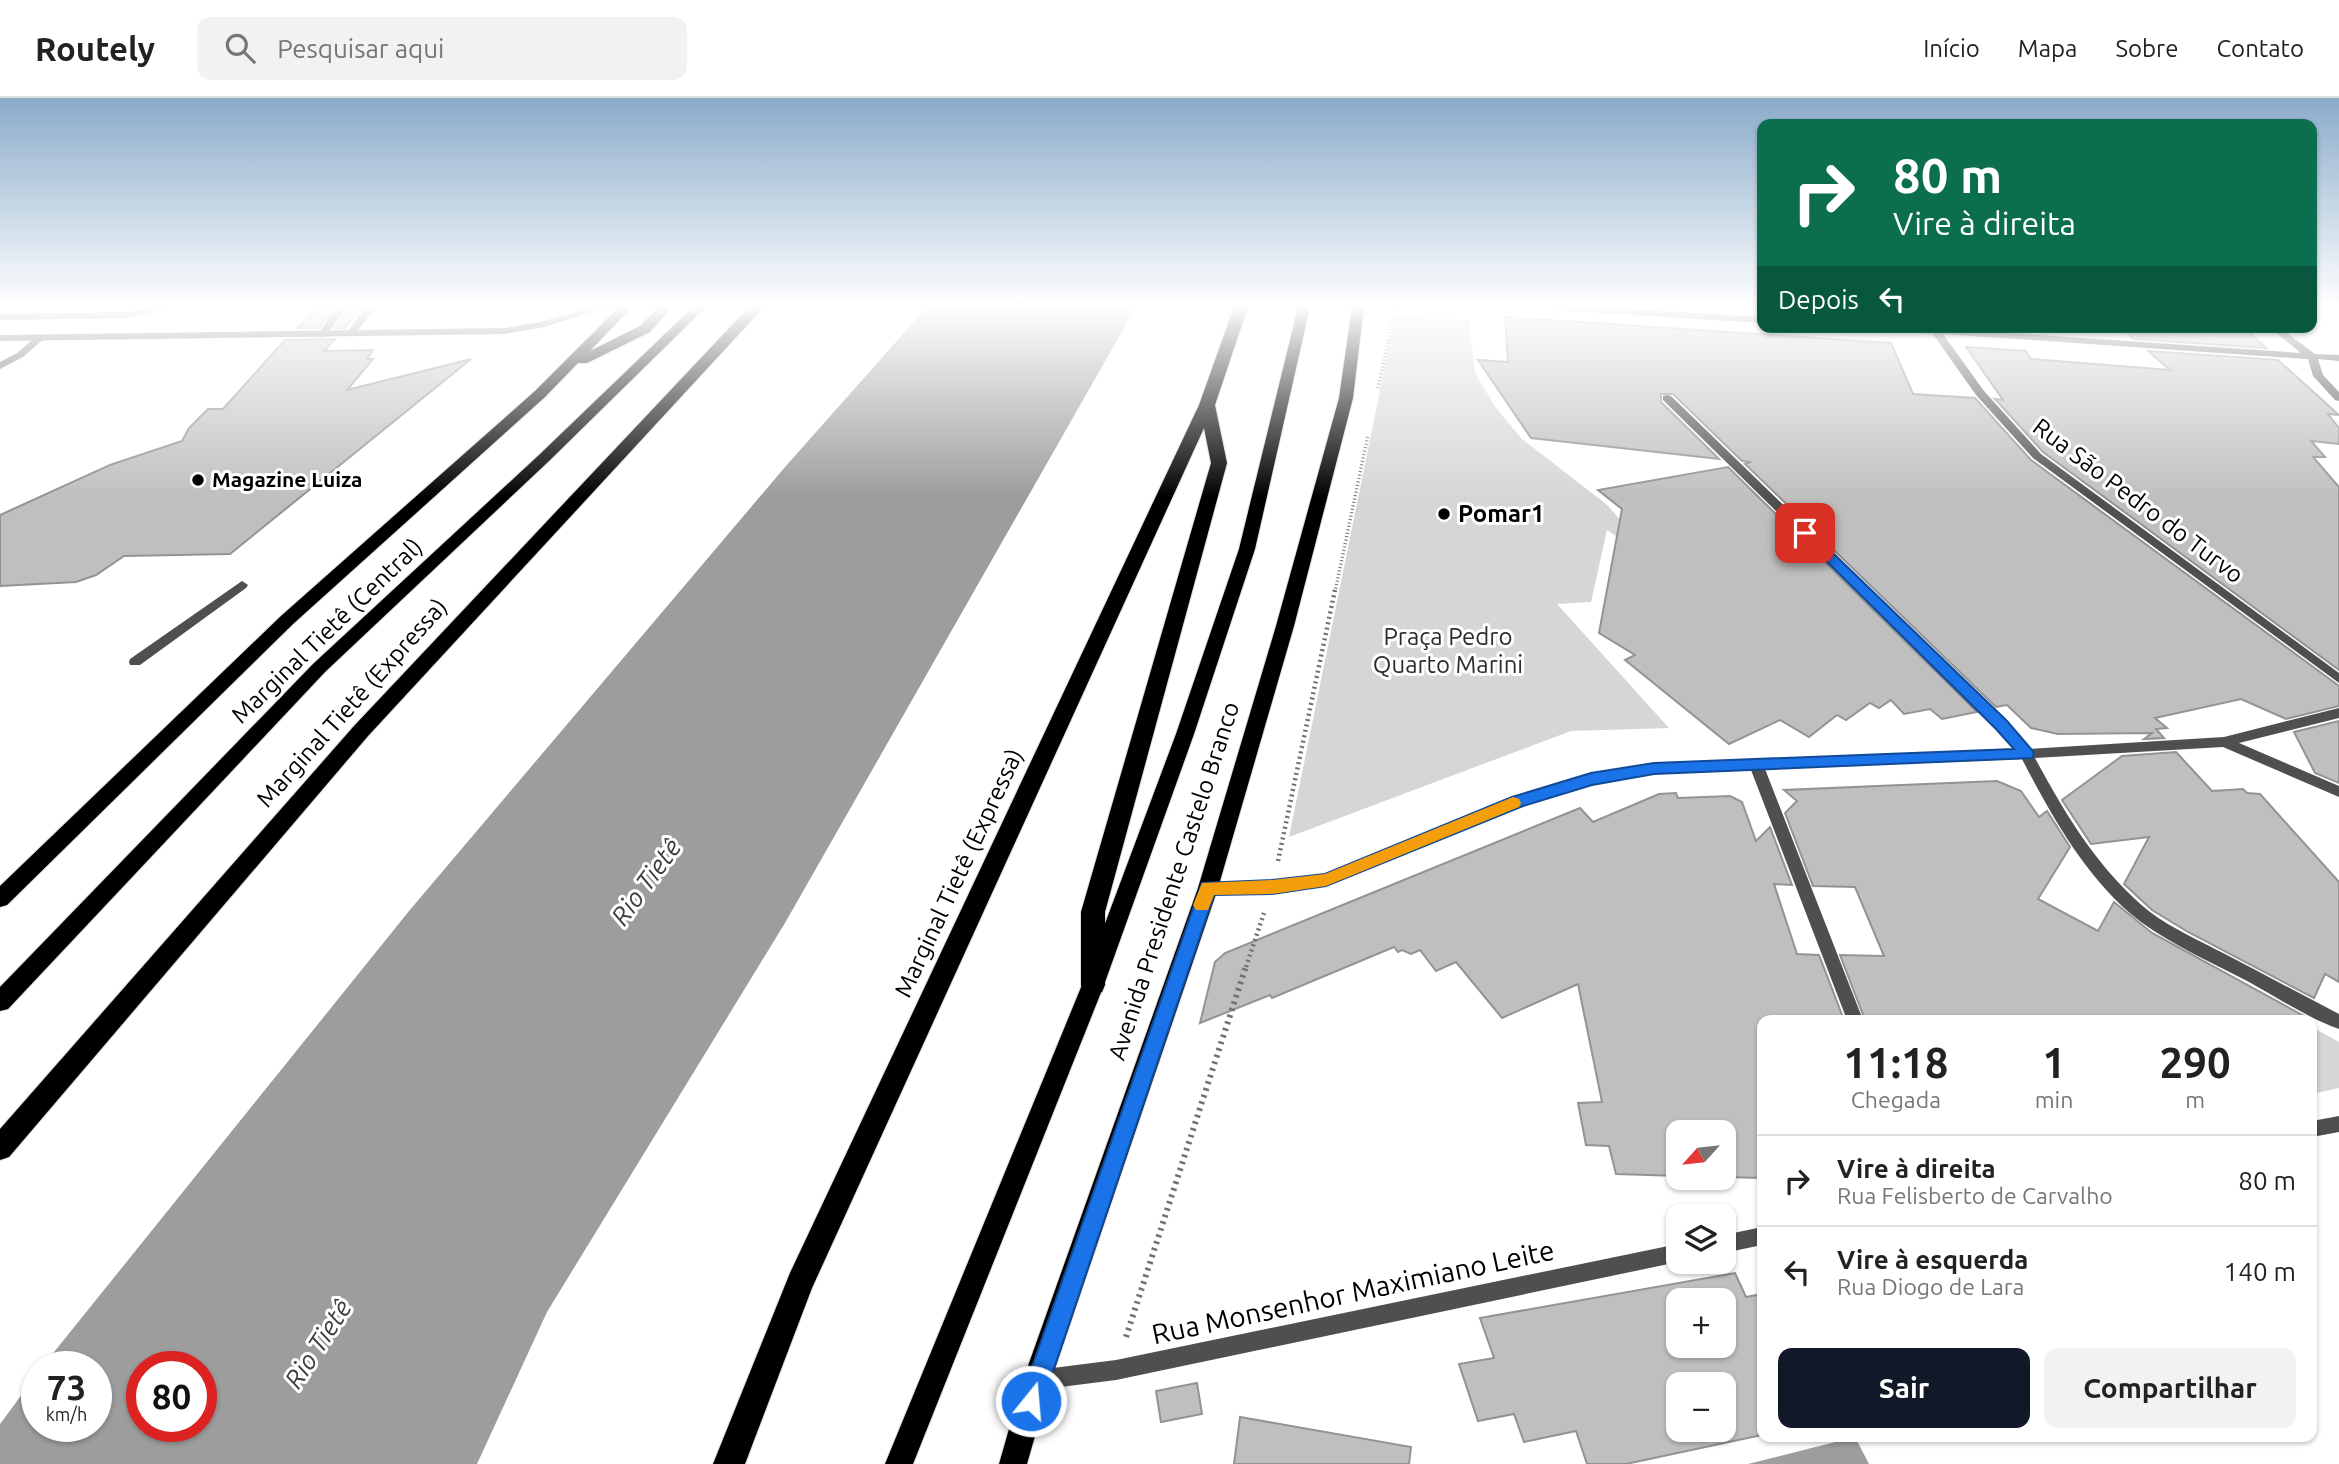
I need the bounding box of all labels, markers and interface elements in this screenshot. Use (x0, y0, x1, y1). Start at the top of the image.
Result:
search box (197, 17, 687, 80)
icon: search (221, 29, 259, 67)
text: Routely (35, 30, 155, 67)
text: Pesquisar aqui (277, 34, 444, 63)
text: Início (1923, 35, 1980, 62)
text: Mapa (2018, 35, 2077, 62)
text: Sobre (2115, 35, 2178, 62)
text: Contato (2216, 35, 2304, 62)
icon: right (1778, 147, 1869, 238)
text: 80 m (1893, 147, 2002, 202)
text: Vire à direita (1893, 205, 2076, 241)
icon: left (1873, 280, 1911, 318)
text: Depois (1778, 285, 1859, 314)
street label: Rua São Pedro do Turvo (2028, 413, 2249, 588)
place label: Magazine Luiza (212, 467, 362, 491)
marker: Magazine Luiza (190, 472, 206, 488)
place label: Pomar1 (1458, 500, 1544, 527)
pin (1775, 503, 1835, 563)
marker: Pomar1 (1436, 506, 1452, 522)
icon: arrive (1786, 514, 1824, 552)
street label: Marginal Tietê (Central) (226, 533, 427, 729)
street label: Marginal Tietê (Expressa) (251, 593, 452, 812)
park label: Praça Pedro Quarto Marini (1373, 623, 1523, 678)
street label: Avenida Presidente Castelo Branco (1103, 698, 1244, 1063)
street label: Marginal Tietê (Expressa) (889, 744, 1028, 1001)
water label: Rio Tietê (605, 833, 686, 930)
text: 11:18 (1843, 1039, 1948, 1086)
text: 1 (2042, 1039, 2066, 1086)
text: 290 (2160, 1039, 2231, 1086)
text: Chegada (1851, 1087, 1941, 1112)
text: min (2035, 1087, 2073, 1112)
text: m (2185, 1087, 2205, 1112)
north arrow (1666, 1120, 1736, 1190)
map controls (1666, 1120, 1736, 1442)
text: Vire à direita (1837, 1154, 1996, 1183)
icon: right (1778, 1162, 1816, 1200)
text: 80 m (2238, 1166, 2296, 1195)
text: Rua Felisberto de Carvalho (1837, 1183, 2113, 1208)
button: layers (1666, 1204, 1736, 1274)
street label: Rua Monsenhor Maximiano Leite (1149, 1234, 1557, 1349)
text: Vire à esquerda (1837, 1245, 2028, 1274)
icon: left (1778, 1253, 1816, 1291)
text: 140 m (2224, 1257, 2296, 1286)
text: Rua Diogo de Lara (1837, 1274, 2024, 1299)
button: + (1666, 1288, 1736, 1358)
water label: Rio Tietê (278, 1294, 357, 1393)
button: Sair (1778, 1348, 2030, 1428)
button: Compartilhar (2044, 1348, 2296, 1428)
speed limit sign: 80 (126, 1351, 217, 1442)
position arrow (994, 1364, 1068, 1438)
text: 73 (47, 1367, 86, 1407)
button: − (1666, 1372, 1736, 1442)
text: km/h (46, 1404, 87, 1424)

